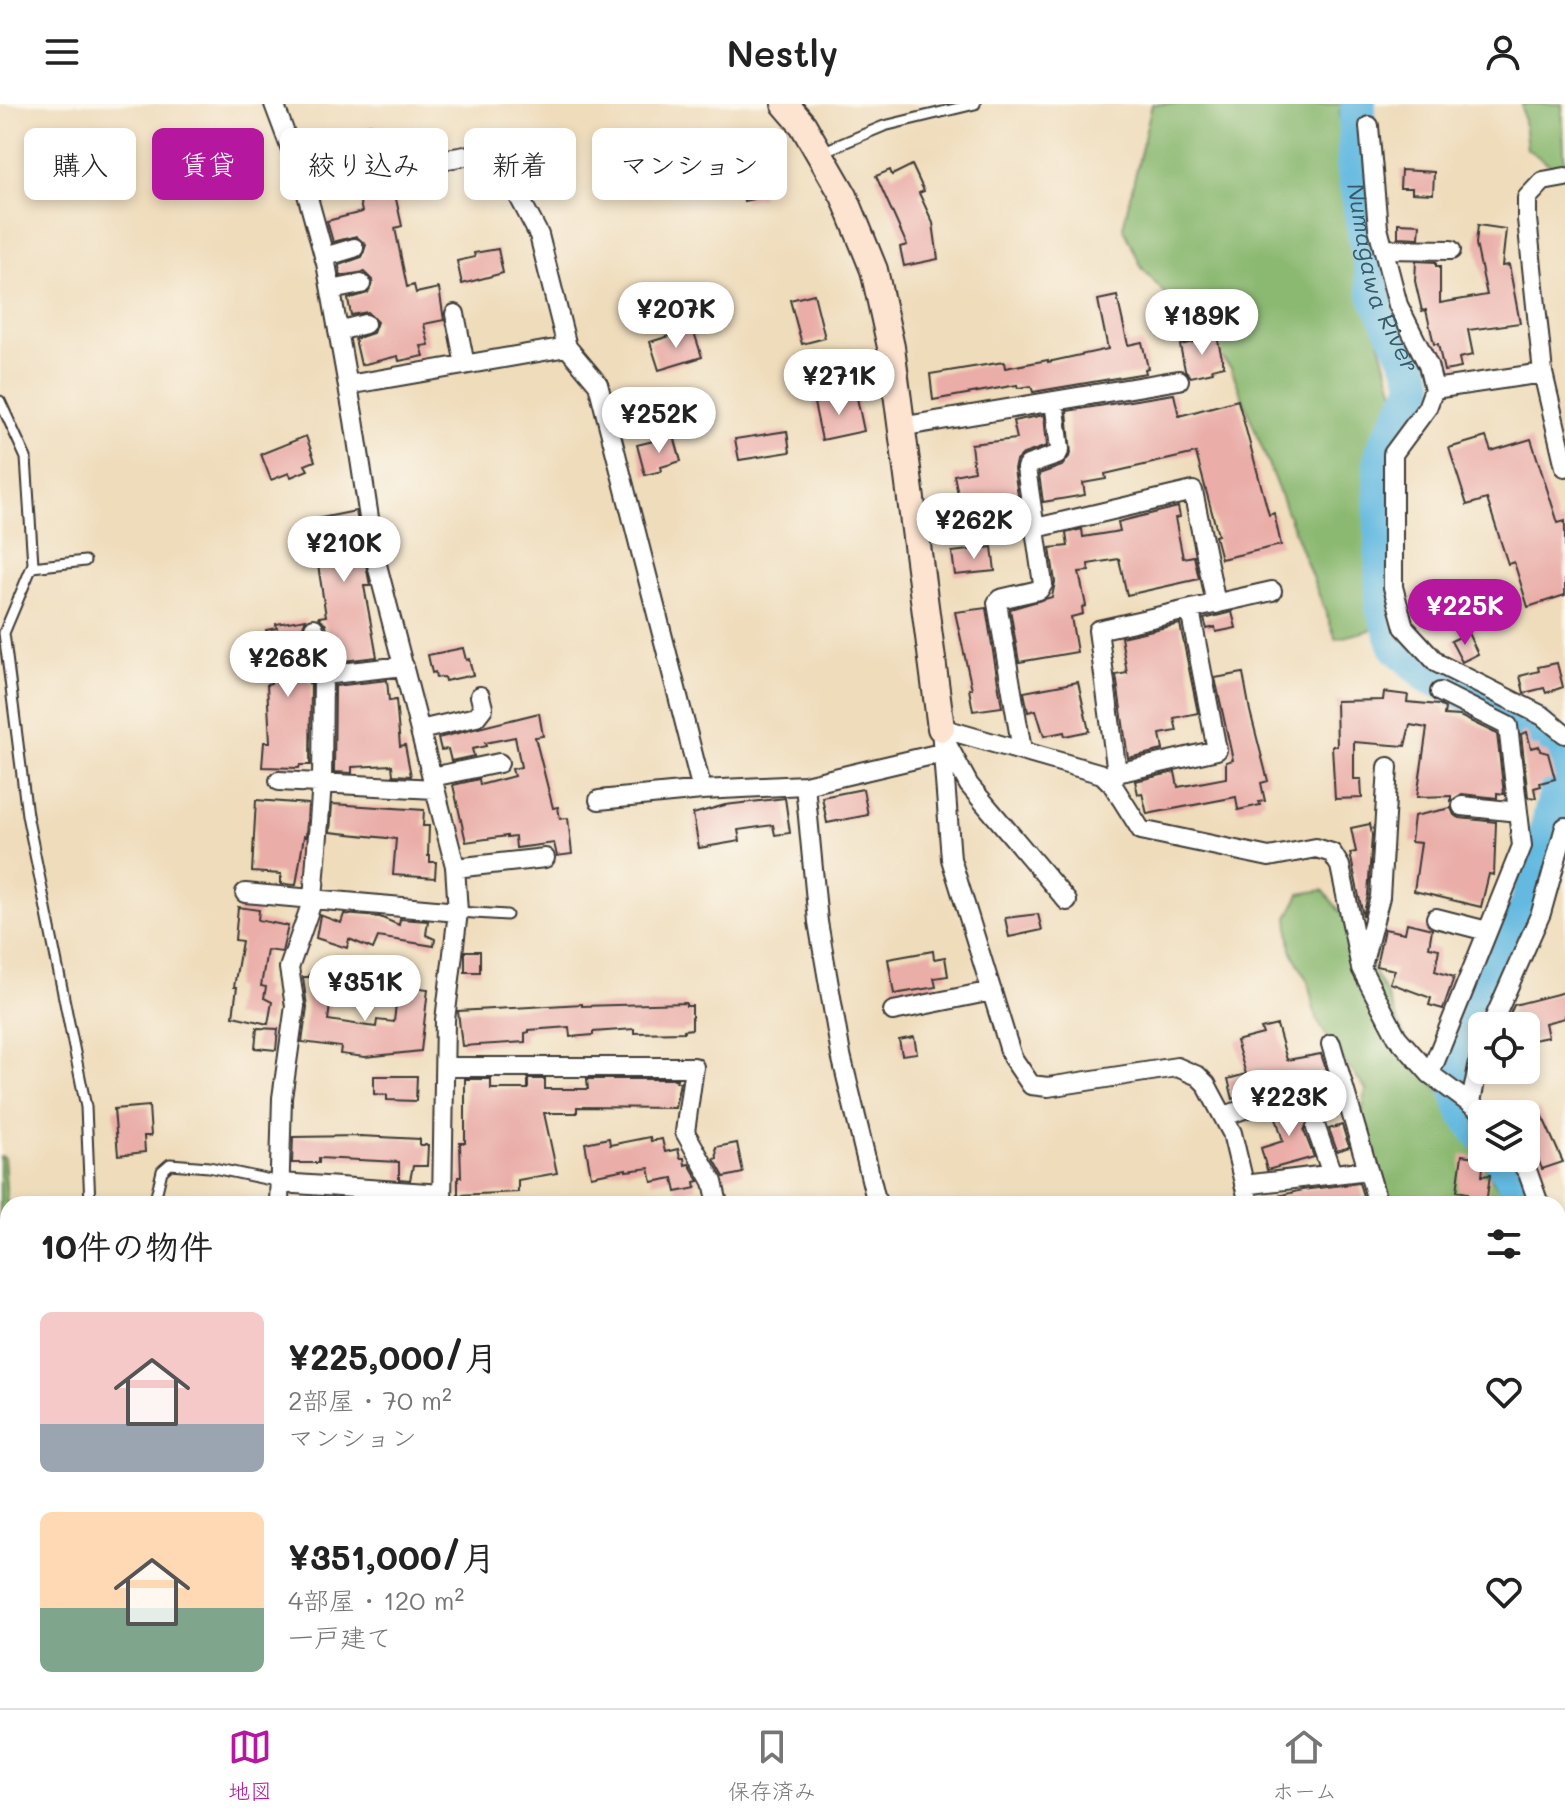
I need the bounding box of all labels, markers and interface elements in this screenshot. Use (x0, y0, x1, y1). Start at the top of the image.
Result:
text: Nestly (727, 29, 838, 76)
icon: menu (40, 30, 84, 74)
icon: person (1481, 30, 1525, 74)
chip: 購入 (24, 128, 136, 200)
chip: 賃貸 (152, 128, 264, 200)
chip: 絞り込み (280, 128, 448, 200)
chip: 新着 (464, 128, 576, 200)
chip: マンション (592, 128, 787, 200)
water label: Numagawa River (1341, 180, 1427, 377)
pin: ¥207K (620, 282, 732, 350)
pin: ¥189K (1146, 289, 1258, 357)
text: ¥207K (636, 291, 716, 325)
text: ¥189K (1163, 298, 1241, 332)
pin: ¥271K (783, 349, 895, 417)
text: ¥271K (802, 358, 876, 392)
pin: ¥252K (603, 387, 715, 455)
text: ¥252K (620, 396, 698, 430)
pin: ¥262K (918, 493, 1030, 561)
text: ¥262K (935, 502, 1013, 536)
pin: ¥210K (288, 516, 400, 584)
text: ¥210K (306, 525, 382, 559)
pin: ¥225K (1409, 579, 1521, 647)
text: ¥225K (1426, 588, 1504, 622)
pin: ¥268K (232, 631, 344, 699)
text: ¥268K (248, 640, 328, 674)
pin: ¥351K (309, 955, 421, 1023)
text: ¥351K (327, 964, 403, 998)
map controls (1468, 1012, 1540, 1172)
button: locate (1468, 1012, 1540, 1084)
pin: ¥223K (1233, 1070, 1345, 1138)
text: ¥223K (1250, 1079, 1328, 1113)
button: layers (1468, 1100, 1540, 1172)
icon: filters (1482, 1222, 1526, 1266)
text: 10件の物件 (40, 1223, 213, 1268)
text: ¥225,000/月 (288, 1334, 498, 1379)
icon: home (104, 1344, 200, 1440)
icon: heart (1482, 1370, 1526, 1414)
text: 2部屋 · 70 m² (288, 1383, 452, 1417)
text: マンション (288, 1420, 417, 1454)
text: ¥351,000/月 (288, 1534, 495, 1579)
icon: home (104, 1544, 200, 1640)
icon: heart (1482, 1570, 1526, 1614)
text: 4部屋 · 120 m² (288, 1583, 464, 1617)
text: 一戸建て (288, 1620, 392, 1654)
tab: 地図 (228, 1725, 272, 1805)
tab: 保存済み (728, 1725, 816, 1805)
tab: ホーム (1272, 1725, 1337, 1805)

